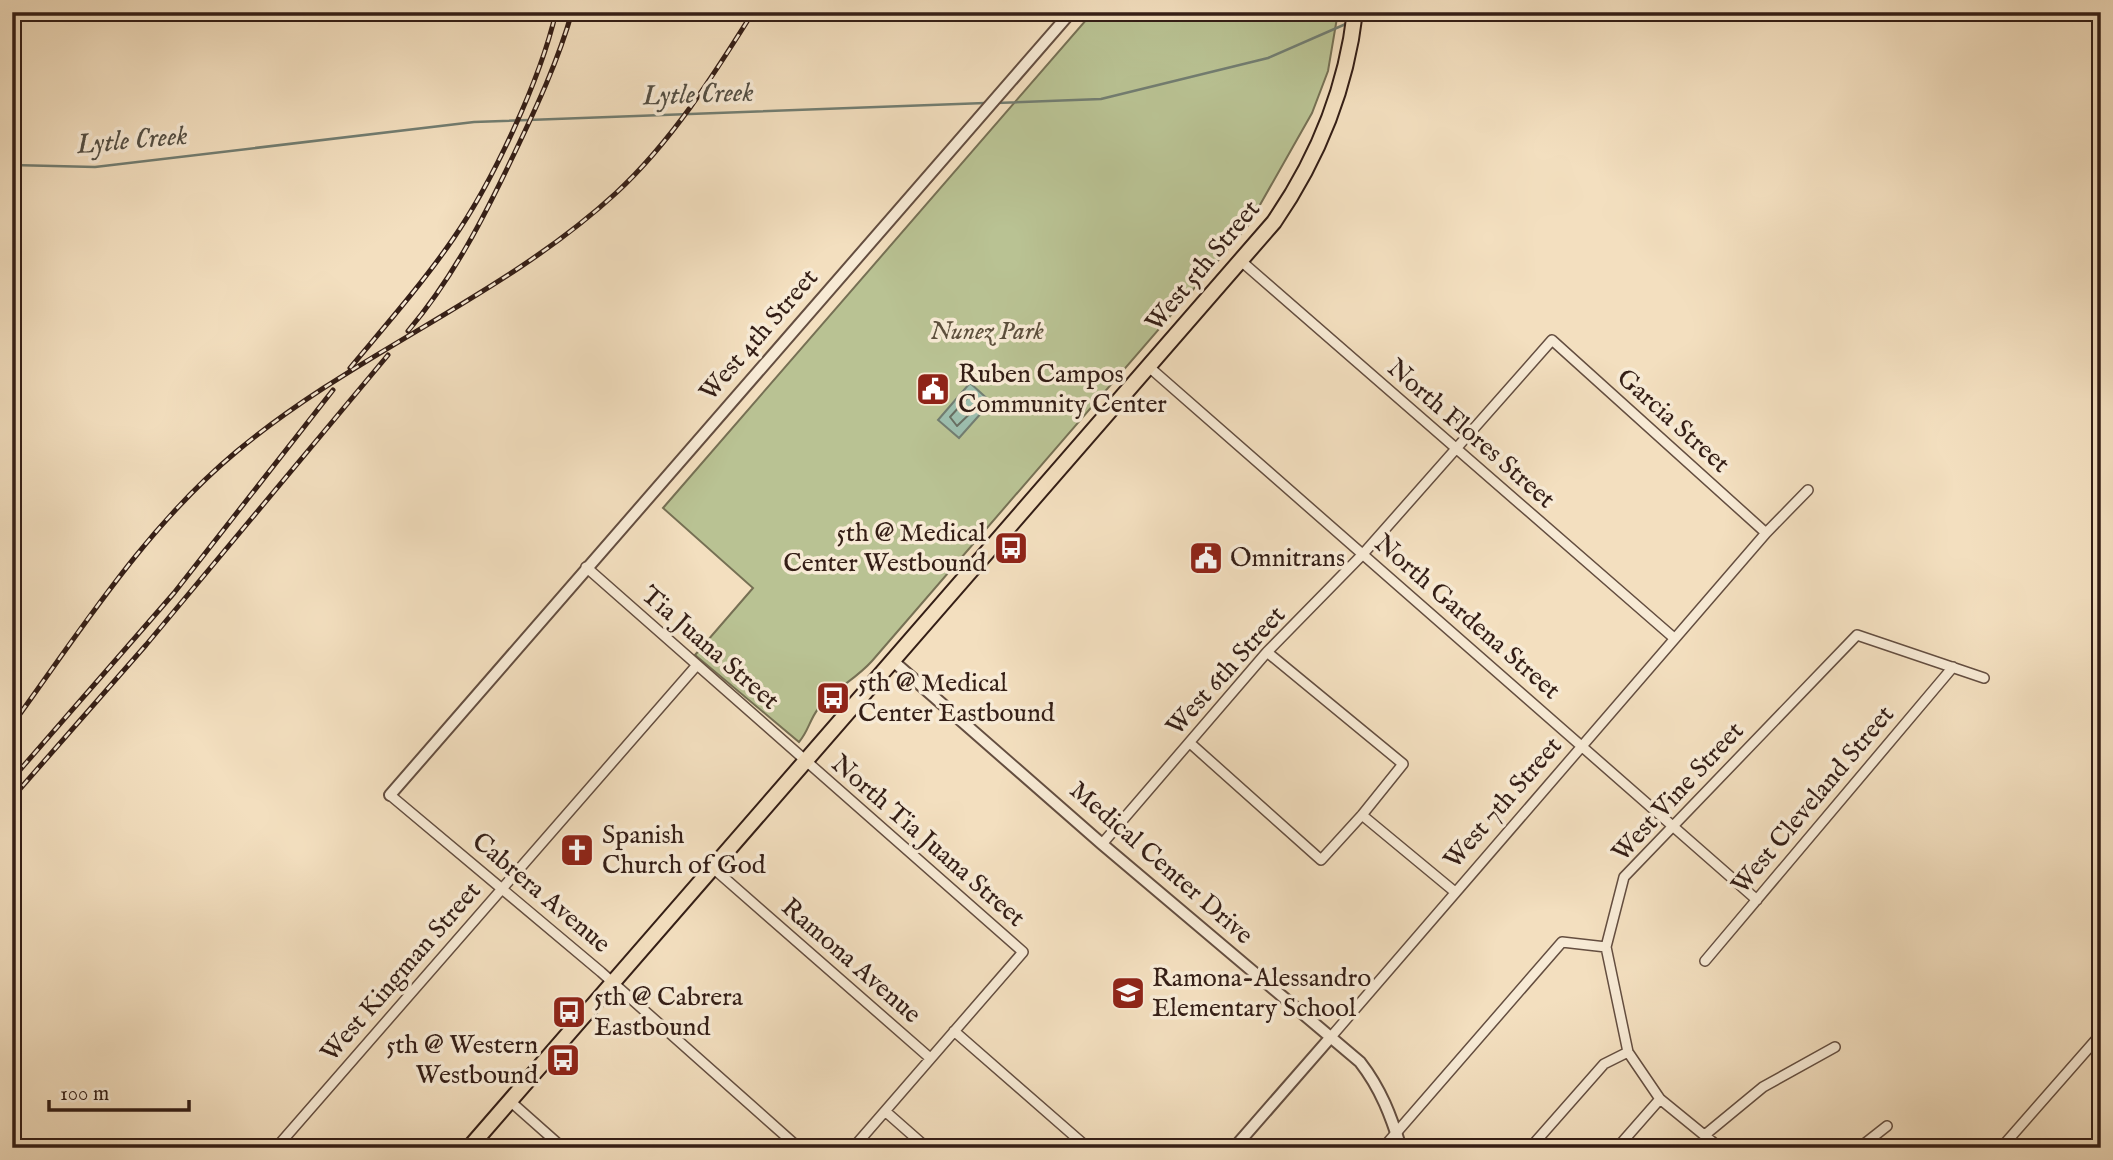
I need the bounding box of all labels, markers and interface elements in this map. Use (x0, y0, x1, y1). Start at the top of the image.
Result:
water label: Lytle Creek (641, 76, 754, 114)
water label: Lytle Creek (74, 119, 189, 163)
street label: West 5th Street (1138, 193, 1268, 339)
street label: West 4th Street (692, 262, 826, 408)
park label: Nunez Park (930, 315, 1045, 348)
street label: North Flores Street (1380, 352, 1562, 516)
place label: Ruben Campos Community Center (958, 358, 1167, 421)
street label: Garcia Street (1610, 362, 1737, 481)
public building icon: Ruben Campos Community Center (914, 370, 952, 408)
place label: 5th @ Medical Center Westbound (783, 517, 987, 580)
street label: North Gardena Street (1367, 527, 1567, 707)
bus stop icon: 5th @ Medical Center Westbound (992, 529, 1030, 567)
public building icon: Omnitrans (1187, 539, 1225, 577)
place label: Omnitrans (1230, 542, 1345, 575)
street label: Tia Juana Street (634, 579, 786, 717)
street label: West 6th Street (1159, 599, 1293, 743)
place label: 5th @ Medical Center Eastbound (858, 667, 1055, 730)
bus stop icon: 5th @ Medical Center Eastbound (814, 679, 852, 717)
street label: West Cleveland Street (1724, 699, 1902, 901)
street label: West Vine Street (1605, 715, 1751, 869)
street label: West 7th Street (1437, 730, 1569, 876)
street label: North Tia Juana Street (824, 748, 1032, 934)
street label: Medical Center Drive (1062, 774, 1260, 952)
place label: Spanish Church of God (602, 819, 766, 882)
street label: Cabrera Avenue (465, 825, 617, 961)
church icon: Spanish Church of God (558, 831, 596, 869)
street label: West Kingman Street (314, 875, 488, 1069)
street label: Ramona Avenue (774, 891, 928, 1031)
place label: Ramona-Alessandro Elementary School (1152, 962, 1371, 1025)
school or university icon: Ramona-Alessandro Elementary School (1109, 974, 1147, 1012)
place label: 5th @ Cabrera Eastbound (594, 981, 744, 1044)
bus stop icon: 5th @ Cabrera Eastbound (550, 993, 588, 1031)
place label: 5th @ Western Westbound (386, 1029, 538, 1092)
bus stop icon: 5th @ Western Westbound (544, 1041, 582, 1079)
scale bar (49, 1069, 189, 1113)
text: 100 m (60, 1081, 109, 1108)

